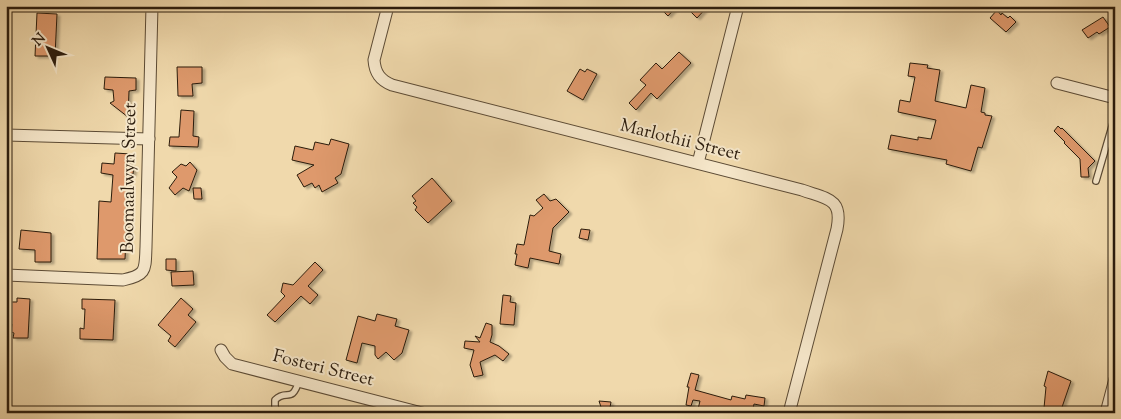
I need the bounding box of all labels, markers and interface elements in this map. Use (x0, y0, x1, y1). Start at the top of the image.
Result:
north arrow (22, 22, 72, 72)
text: N (29, 29, 51, 51)
street label: Boomaalwyn Street (116, 102, 144, 254)
street label: Marlothii Street (617, 113, 743, 169)
street label: Fosteri Street (270, 344, 376, 394)

